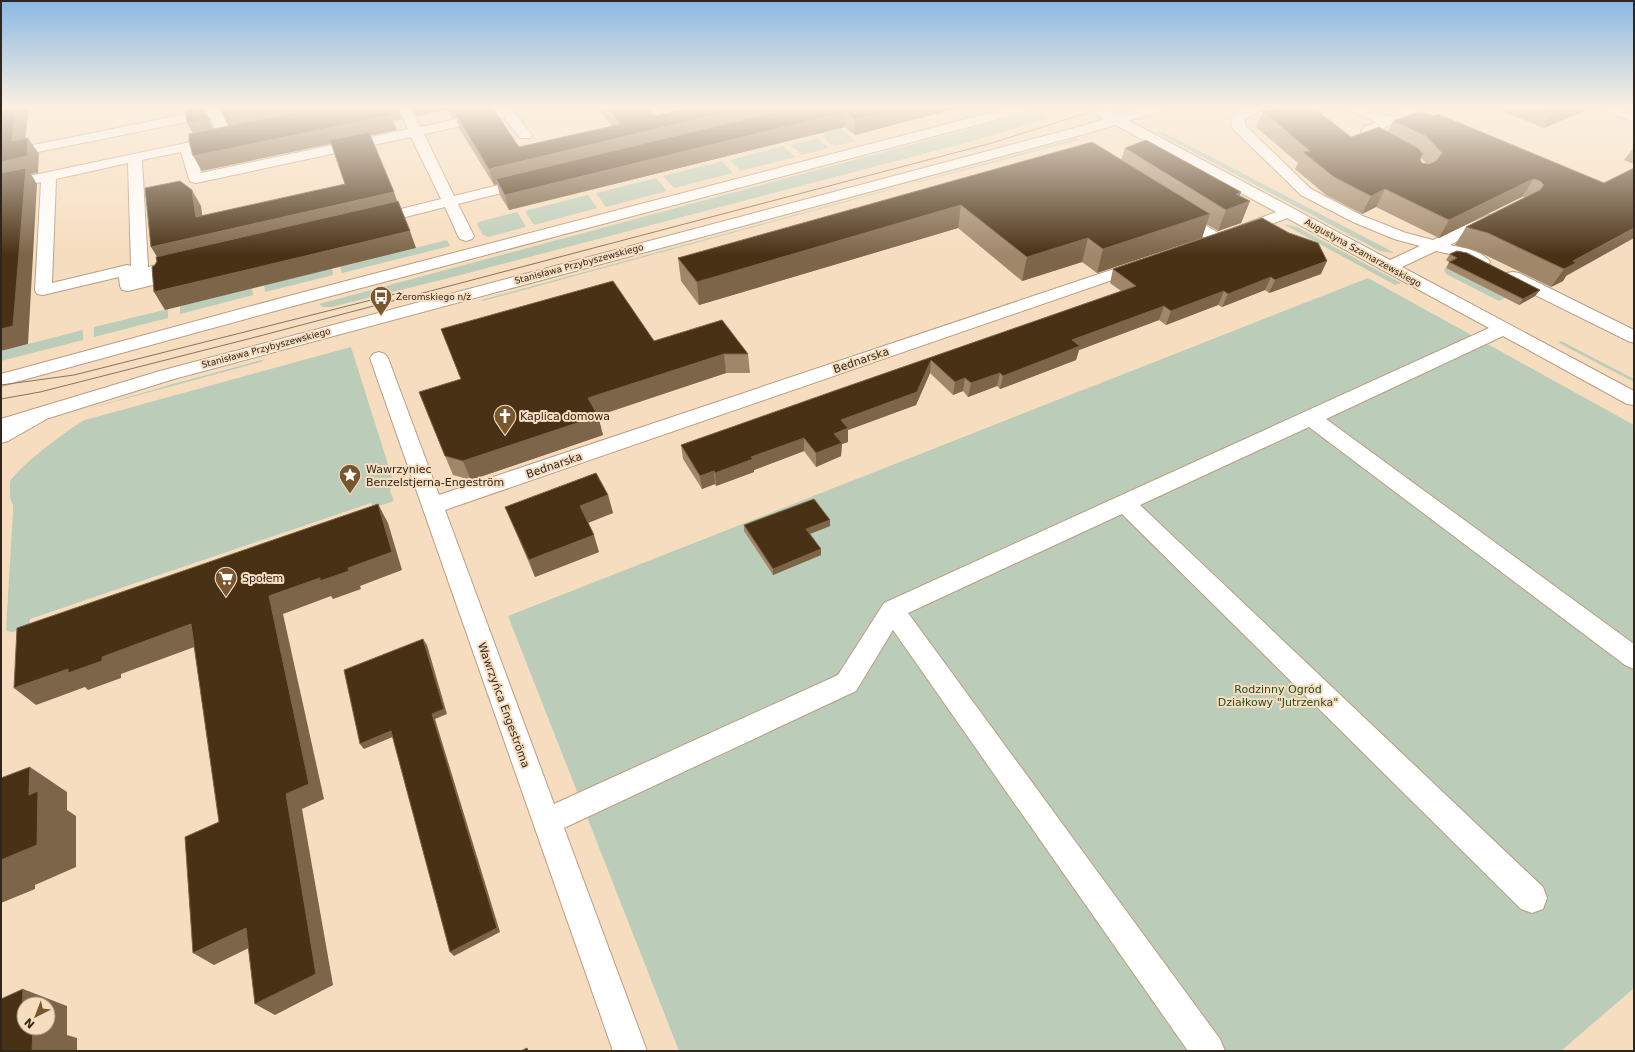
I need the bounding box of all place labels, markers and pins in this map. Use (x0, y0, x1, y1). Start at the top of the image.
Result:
bus stop icon: Żeromskiego n/ż (368, 284, 394, 317)
place label: Żeromskiego n/ż (396, 292, 471, 302)
church icon: Kaplica domowa (492, 403, 518, 436)
place label: Kaplica domowa (520, 410, 610, 423)
place icon: Wawrzyniec Benzelstjerna-Engeström (337, 462, 363, 495)
place label: Wawrzyniec Benzelstjerna-Engeström (366, 463, 504, 489)
supermarket icon: Społem (213, 565, 239, 598)
place label: Społem (242, 572, 283, 585)

